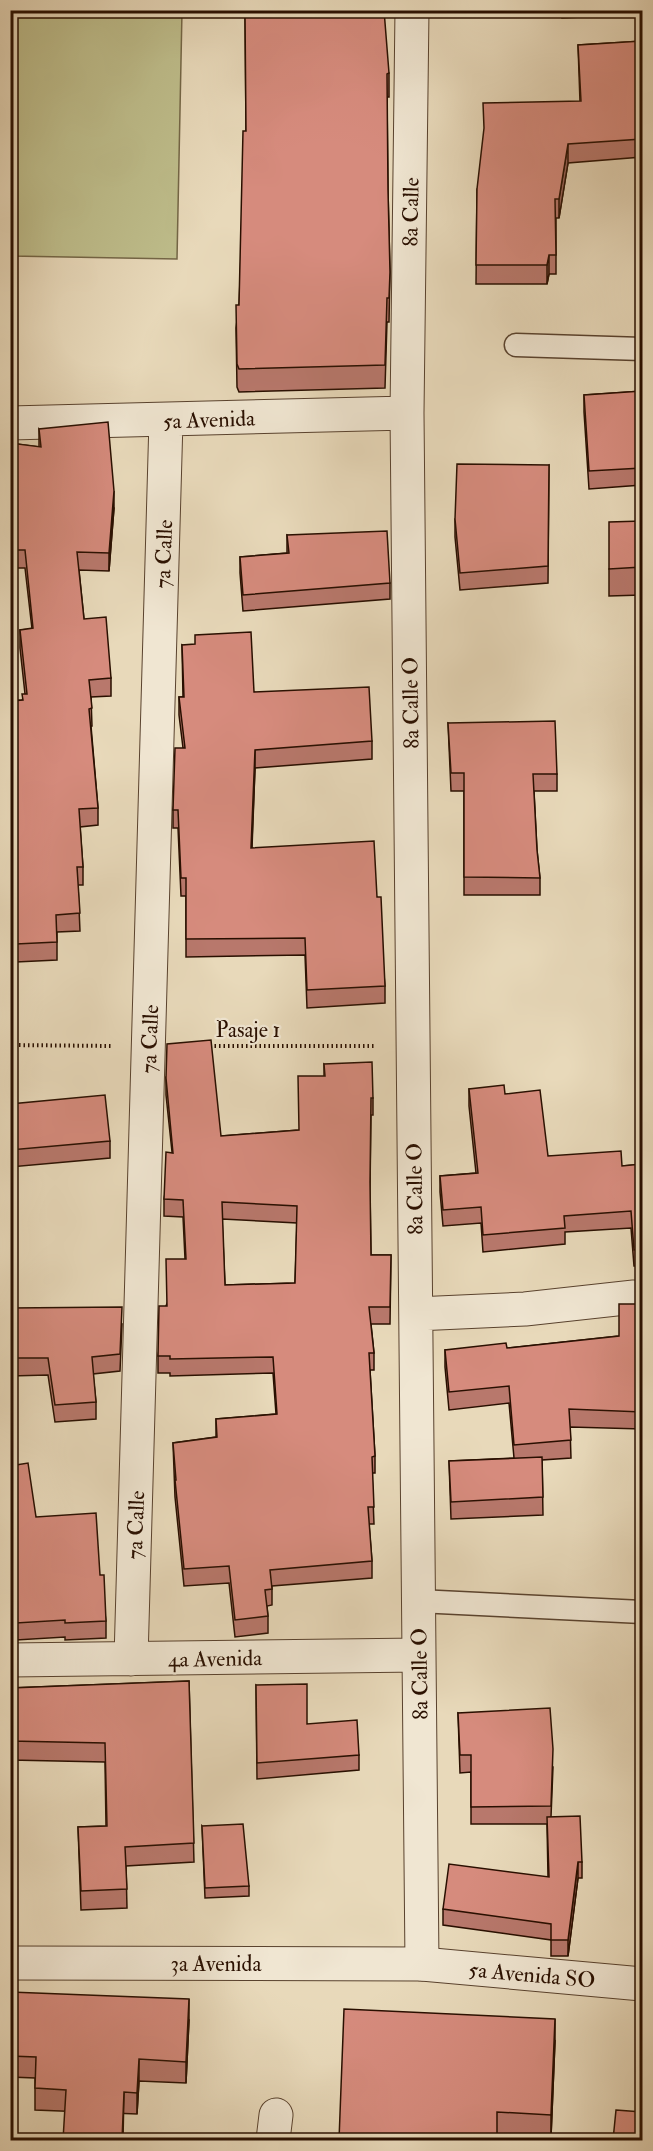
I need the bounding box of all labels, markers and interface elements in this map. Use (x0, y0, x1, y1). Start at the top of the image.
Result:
street label: 8a Calle (396, 177, 426, 247)
street label: 5a Avenida (162, 404, 257, 436)
street label: 7a Calle (149, 519, 179, 589)
street label: 8a Calle O (396, 657, 426, 749)
street label: 7a Calle (135, 1004, 165, 1074)
street label: Pasaje 1 (216, 1016, 280, 1044)
street label: 8a Calle O (400, 1143, 430, 1235)
street label: 7a Calle (121, 1490, 151, 1560)
street label: 8a Calle O (405, 1628, 435, 1720)
street label: 4a Avenida (168, 1644, 263, 1674)
street label: 3a Avenida (170, 1950, 262, 1978)
street label: 5a Avenida SO (467, 1956, 596, 1994)

